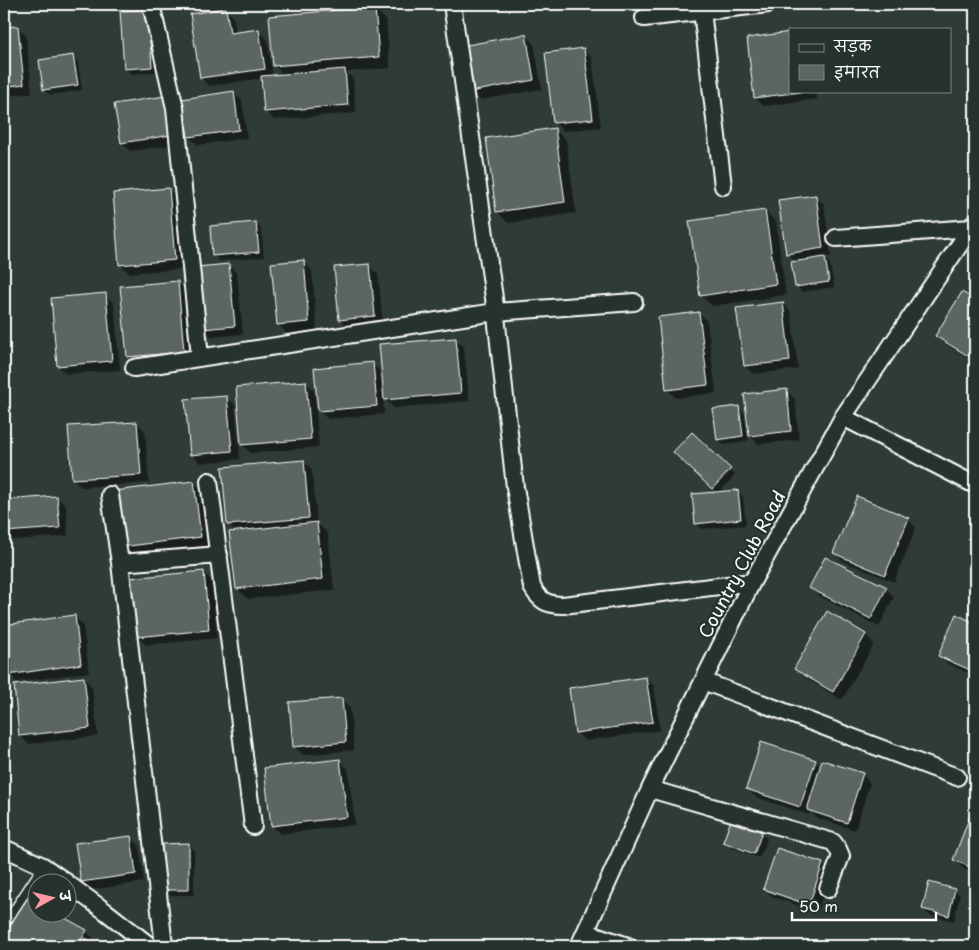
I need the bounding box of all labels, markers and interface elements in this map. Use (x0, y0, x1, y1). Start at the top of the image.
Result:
legend (789, 28, 952, 92)
text: सड़क (833, 34, 872, 57)
text: इमारत (834, 60, 881, 83)
street label: Country Club Road (691, 485, 791, 643)
north arrow (28, 872, 78, 922)
text: उ (54, 888, 77, 904)
scale bar (792, 890, 935, 922)
text: 50 m (799, 894, 838, 917)

